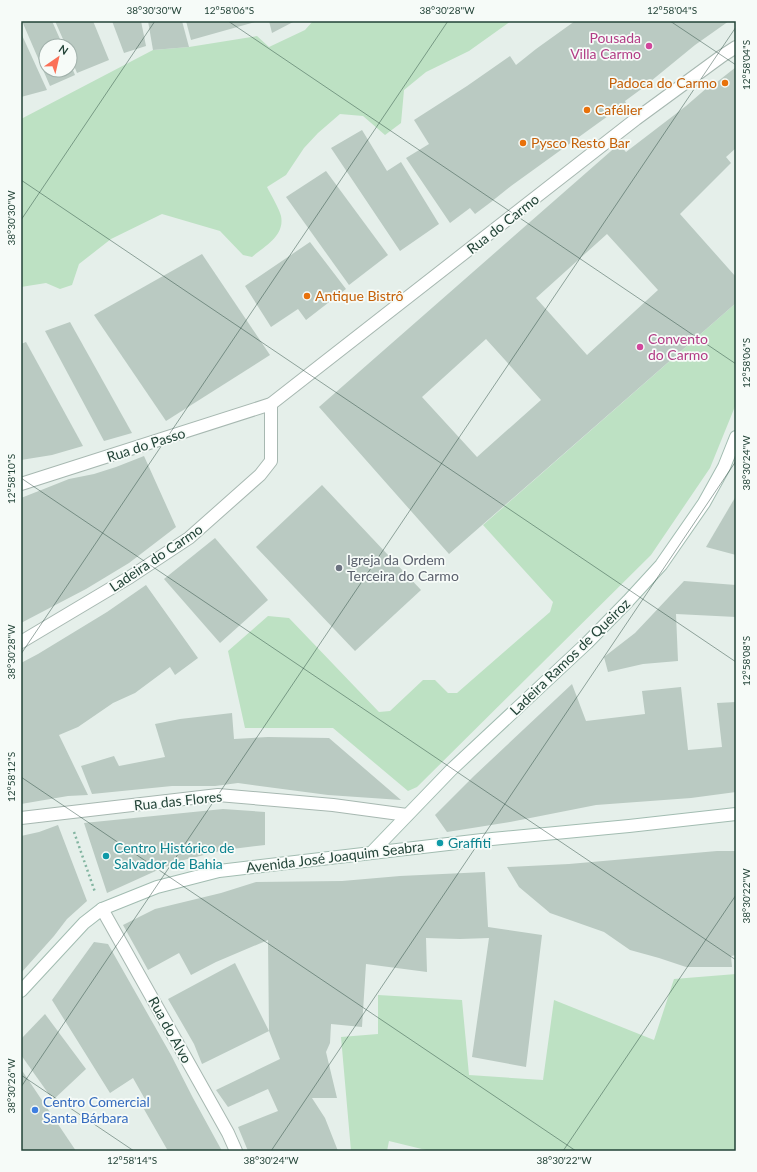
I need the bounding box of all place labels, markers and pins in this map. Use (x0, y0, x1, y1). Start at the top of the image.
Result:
place label: Pousada Villa Carmo (570, 29, 641, 62)
marker: Pousada Villa Carmo (644, 41, 654, 51)
place label: Padoca do Carmo (609, 74, 717, 91)
marker: Padoca do Carmo (720, 78, 730, 88)
place label: Cafélier (595, 101, 642, 118)
marker: Cafélier (582, 105, 592, 115)
place label: Pysco Resto Bar (531, 134, 630, 151)
marker: Pysco Resto Bar (518, 138, 528, 148)
place label: Antique Bistrô (315, 287, 404, 304)
marker: Antique Bistrô (302, 291, 312, 301)
place label: Convento do Carmo (648, 330, 708, 363)
marker: Convento do Carmo (635, 342, 645, 352)
place label: Igreja da Ordem Terceira do Carmo (347, 551, 459, 584)
marker: Igreja da Ordem Terceira do Carmo (334, 563, 344, 573)
place label: Graffiti (448, 834, 491, 851)
marker: Graffiti (435, 838, 445, 848)
place label: Centro Histórico de Salvador de Bahia (114, 839, 234, 872)
marker: Centro Histórico de Salvador de Bahia (101, 851, 111, 861)
place label: Centro Comercial Santa Bárbara (43, 1093, 150, 1126)
marker: Centro Comercial Santa Bárbara (30, 1105, 40, 1115)

